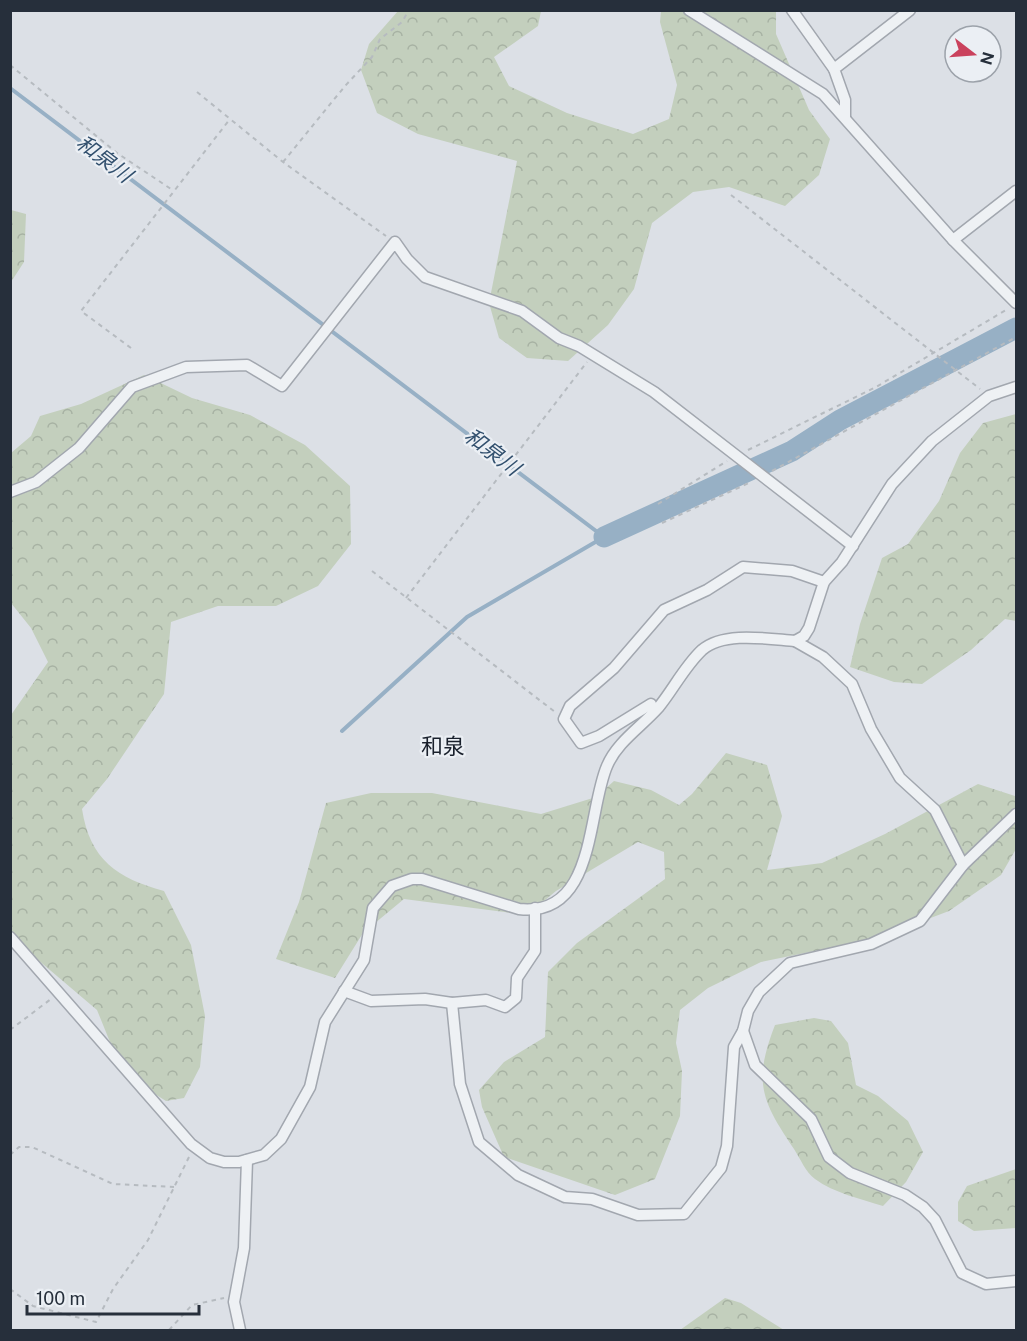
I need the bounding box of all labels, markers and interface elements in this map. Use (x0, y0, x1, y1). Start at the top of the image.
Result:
north arrow (943, 24, 1003, 84)
text: N (976, 49, 998, 67)
water label: 和泉川 (72, 130, 139, 189)
water label: 和泉川 (460, 423, 527, 482)
district label: 和泉 (421, 733, 465, 759)
scale bar (27, 1278, 200, 1316)
text: 100 m (36, 1288, 85, 1309)

